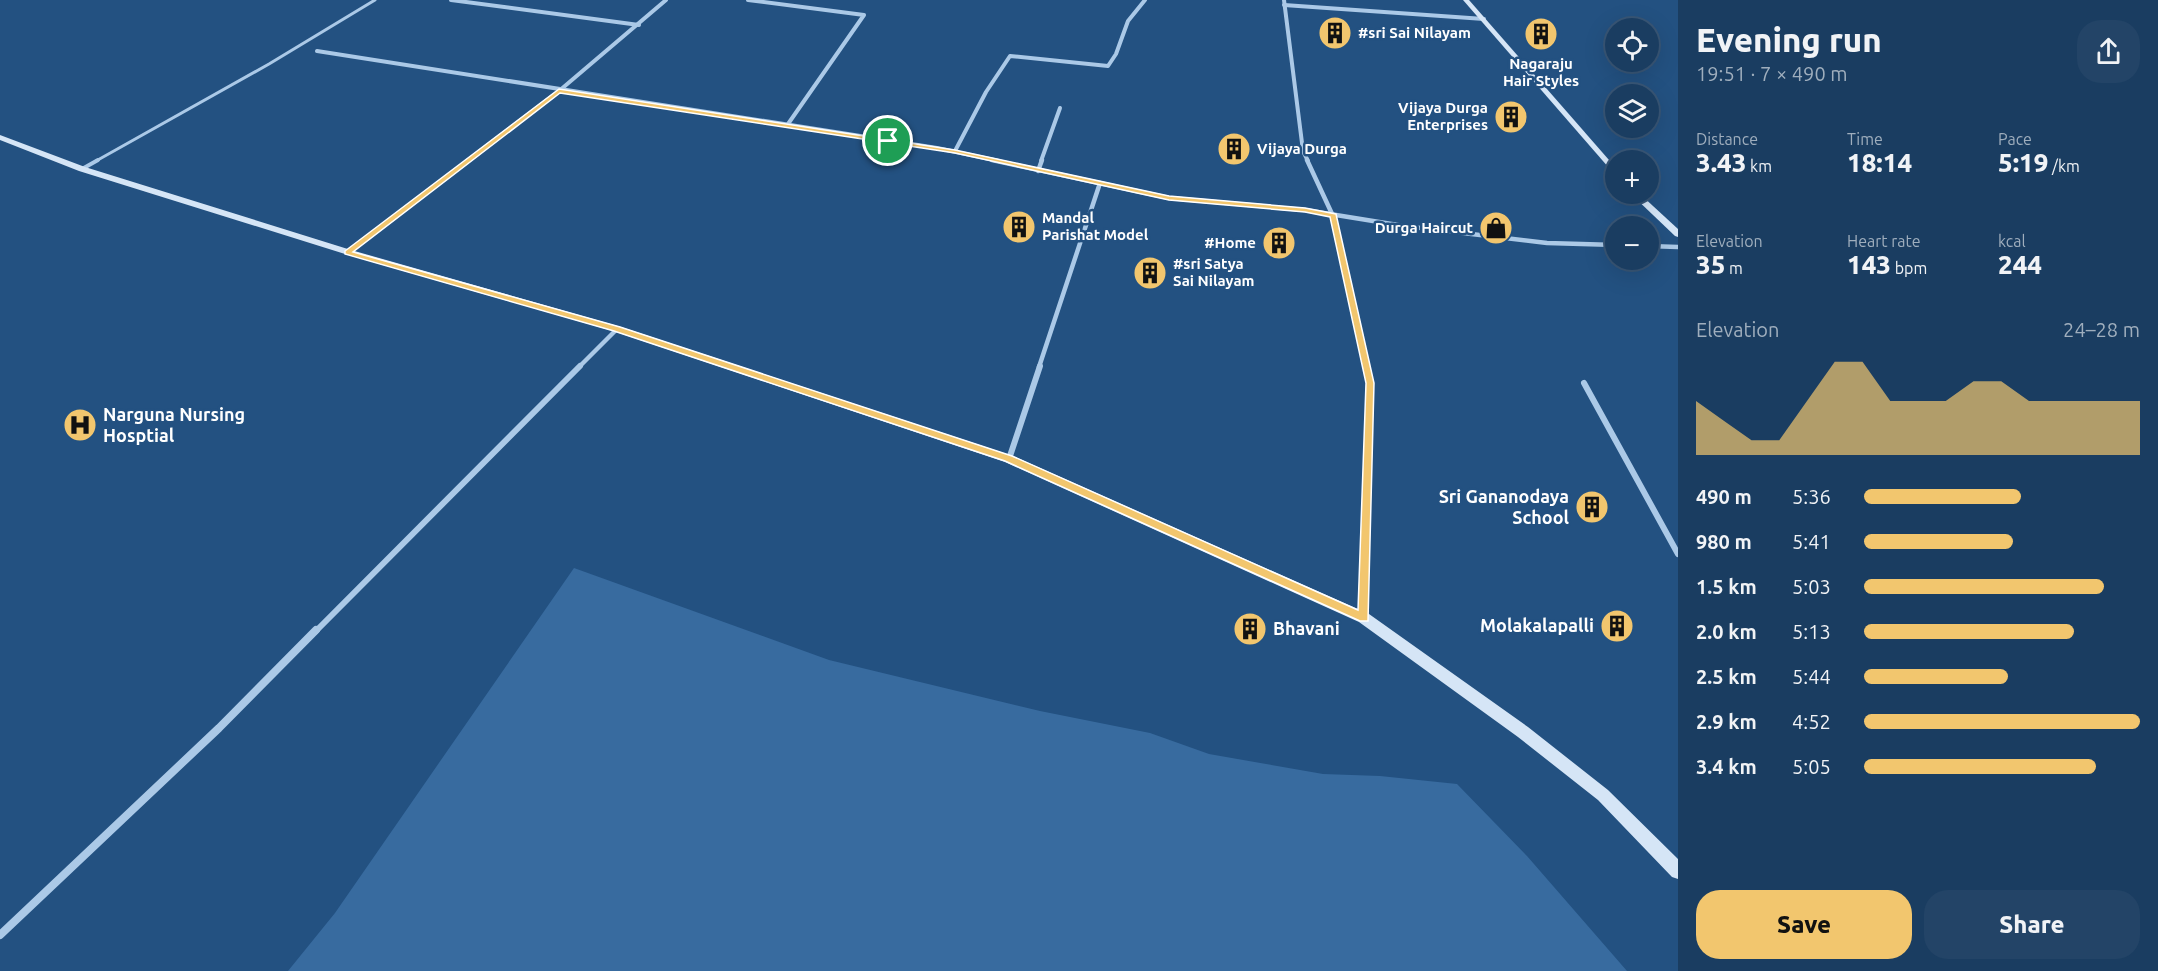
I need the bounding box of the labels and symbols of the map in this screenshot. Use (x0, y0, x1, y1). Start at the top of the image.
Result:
building icon: #sri Sai Nilayam (1317, 15, 1353, 51)
building icon: Nagaraju Hair Styles (1523, 16, 1559, 52)
place label: #sri Sai Nilayam (1358, 24, 1471, 41)
place label: Nagaraju Hair Styles (1503, 55, 1579, 89)
place label: Vijaya Durga Enterprises (1398, 99, 1488, 133)
building icon: Vijaya Durga Enterprises (1493, 99, 1529, 135)
pin (862, 115, 913, 166)
building icon: Vijaya Durga (1216, 131, 1252, 167)
place label: Vijaya Durga (1257, 140, 1347, 157)
building icon: Mandal Parishat Model (1001, 209, 1037, 245)
place label: Mandal Parishat Model (1042, 209, 1149, 243)
shop icon: Durga Haircut (1478, 210, 1514, 246)
place label: Durga Haircut (1375, 219, 1474, 236)
building icon: #Home (1261, 225, 1297, 261)
place label: #Home (1204, 234, 1256, 251)
building icon: #sri Satya Sai Nilayam (1132, 255, 1168, 291)
place label: #sri Satya Sai Nilayam (1173, 255, 1255, 289)
place label: Narguna Nursing Hosptial (103, 404, 245, 445)
hospital icon: Narguna Nursing Hosptial (62, 407, 98, 443)
place label: Sri Gananodaya School (1439, 486, 1570, 527)
building icon: Sri Gananodaya School (1574, 489, 1610, 525)
building icon: Molakalapalli (1599, 608, 1635, 644)
building icon: Bhavani (1232, 611, 1268, 647)
place label: Molakalapalli (1480, 615, 1594, 635)
place label: Bhavani (1273, 618, 1340, 638)

